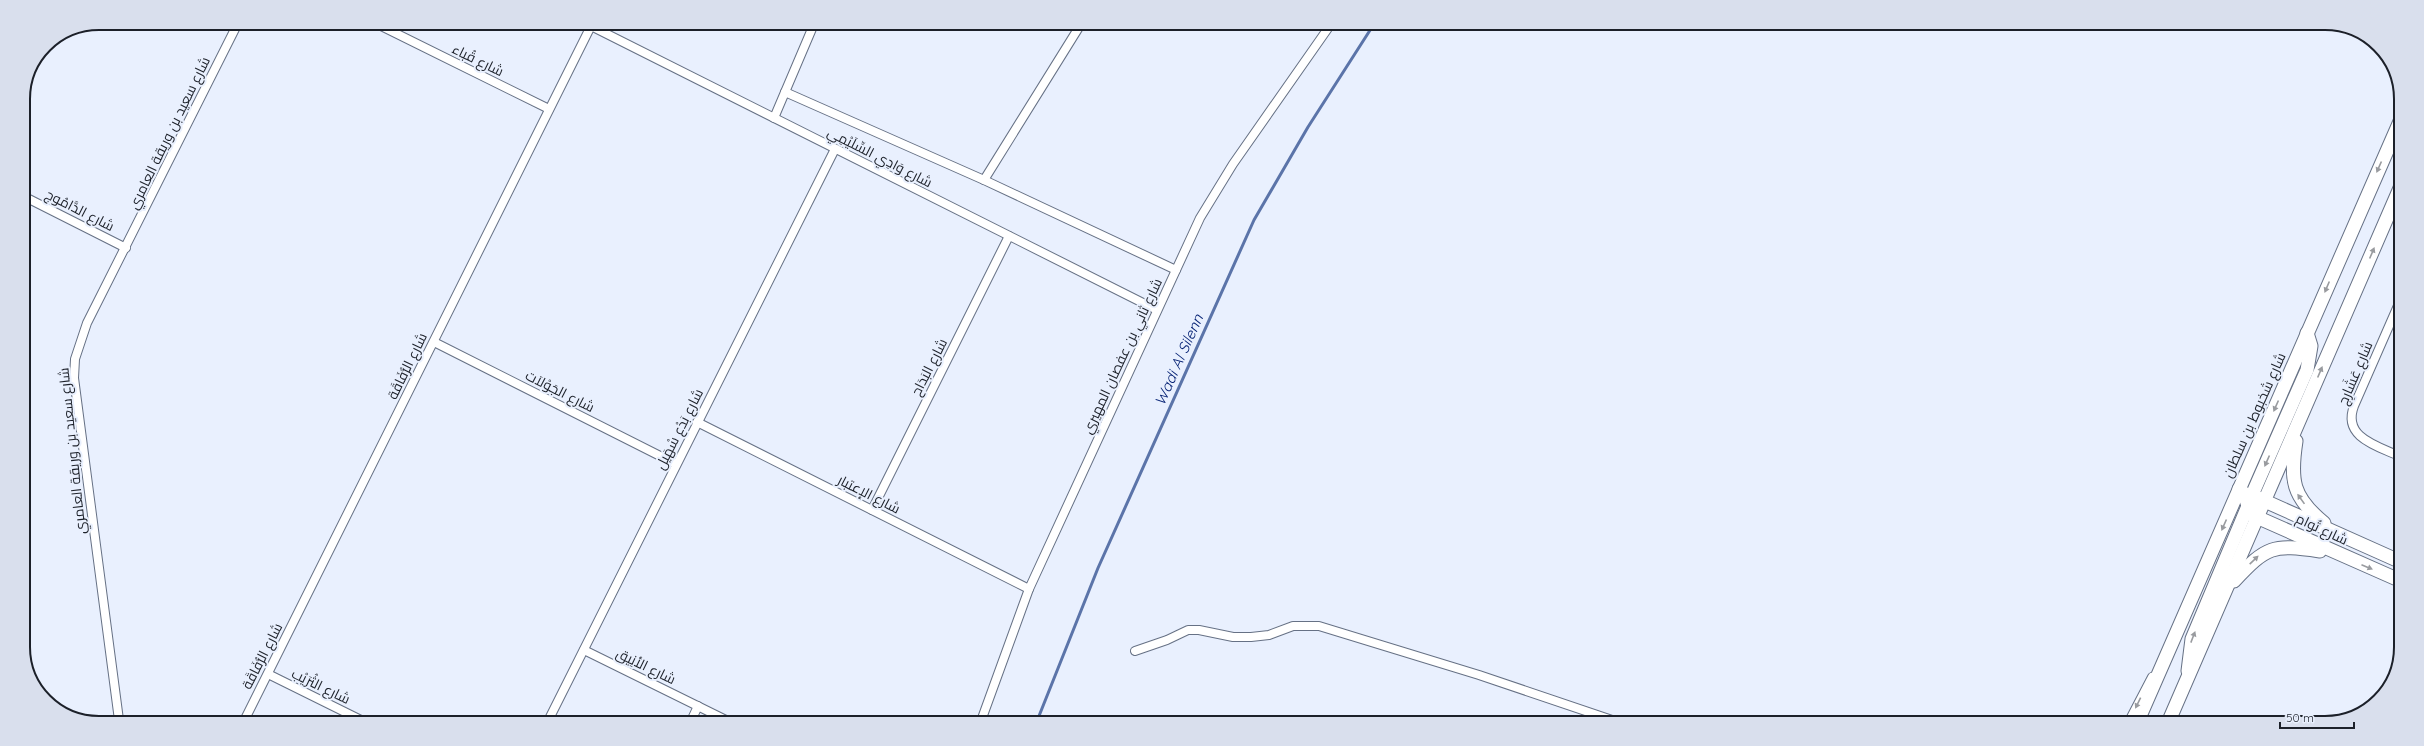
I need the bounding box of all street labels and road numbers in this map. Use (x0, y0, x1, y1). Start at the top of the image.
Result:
street label: شارع قُباء (449, 40, 507, 80)
street label: شارع سعيد بن وريقة العامري (124, 54, 217, 214)
street label: شارع وَادِي السِّلَيْمِي (823, 123, 935, 194)
street label: شارع الدَّامُوج (42, 185, 118, 235)
street label: شارع ثاني بن عفصان المهيري (1078, 275, 1169, 438)
street label: شارع الرُّفَاقَة (383, 330, 431, 402)
street label: شارع البَدَاح (907, 335, 951, 399)
street label: شارع عَشَارِج (2334, 339, 2377, 408)
street label: شارع شخبوط بن سلطان (2218, 350, 2290, 480)
street label: شارع سعيد بن وريقة العامري (54, 366, 93, 535)
street label: شارع الجَوْلاَت (522, 366, 598, 416)
street label: شارع بَدْع سْهَيل (651, 386, 707, 472)
street label: شارع الإعتبار (834, 470, 903, 517)
street label: شارع تُوام (2293, 509, 2351, 550)
street label: شارع الرُّفَاقَة (238, 620, 286, 692)
street label: شارع الأنِيق (613, 644, 679, 688)
street label: شارع الثُرَيْب (289, 664, 353, 708)

